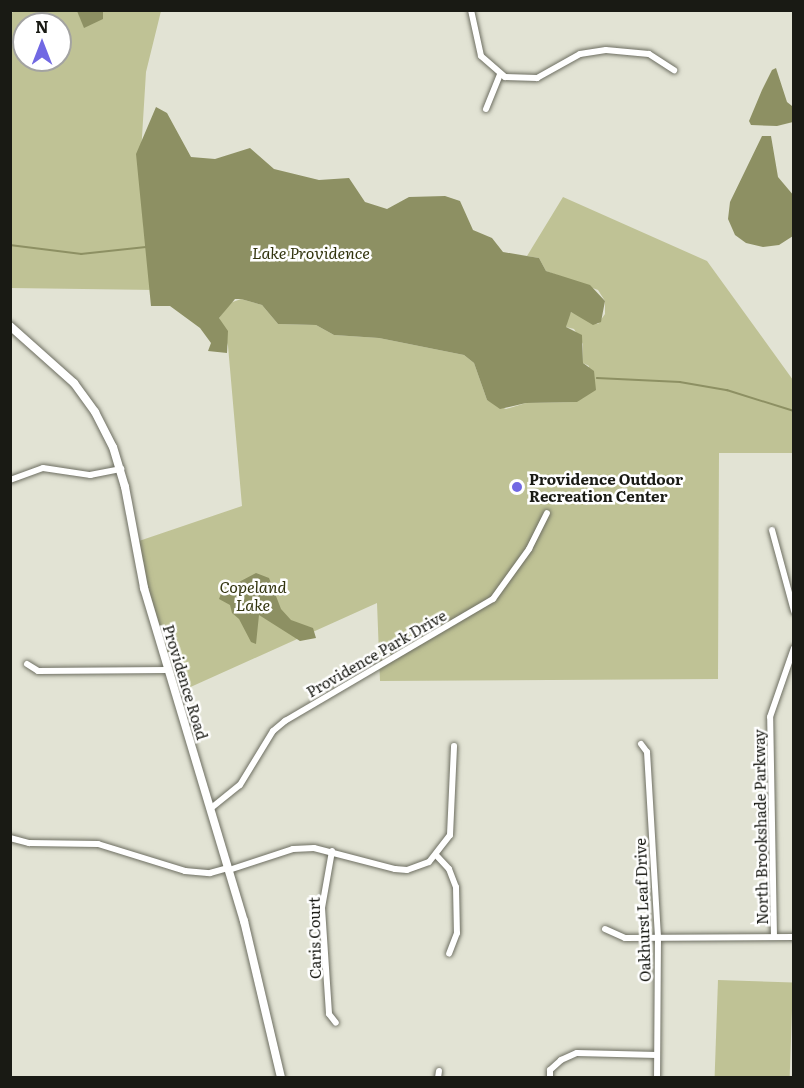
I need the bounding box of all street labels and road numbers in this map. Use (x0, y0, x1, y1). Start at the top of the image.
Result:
street label: Providence Park Drive (303, 606, 449, 700)
street label: Providence Road (160, 622, 212, 742)
street label: North Brookshade Parkway (749, 729, 771, 925)
street label: Oakhurst Leaf Drive (630, 838, 654, 982)
street label: Caris Court (304, 897, 324, 979)

